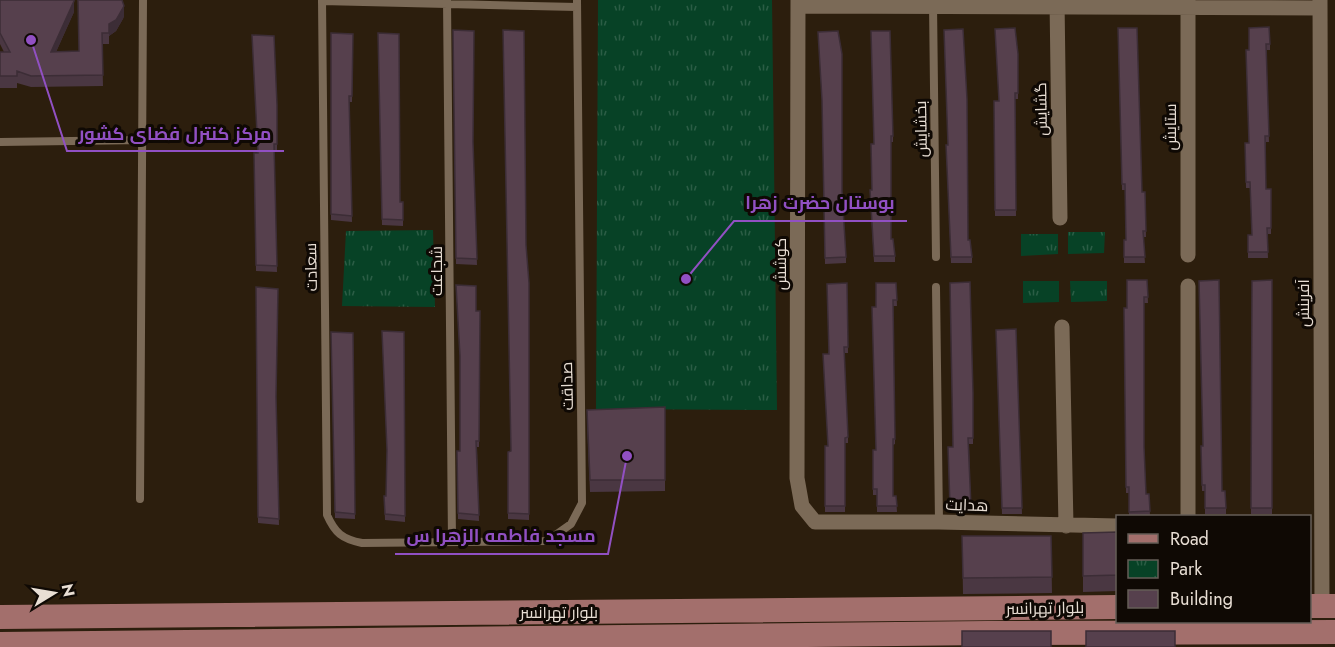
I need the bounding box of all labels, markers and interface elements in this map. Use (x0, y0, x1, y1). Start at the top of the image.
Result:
street label: گشایش (1029, 82, 1053, 136)
street label: بخشایش (909, 100, 933, 158)
street label: ستایش (1159, 104, 1182, 150)
callout: مرکز کنترل فضای کشور (67, 115, 284, 151)
text: مرکز کنترل فضای کشور (78, 121, 271, 147)
callout: بوستان حضرت زهرا (734, 185, 907, 221)
text: بوستان حضرت زهرا (745, 190, 895, 216)
street label: کوشش (769, 238, 792, 290)
street label: سعادت (299, 243, 323, 291)
street label: شجاعت (425, 246, 448, 296)
street label: آفرینش (1292, 278, 1315, 327)
street label: صداقت (555, 361, 579, 411)
street label: هدایت (945, 493, 989, 517)
legend (1116, 515, 1311, 623)
callout: مسجد فاطمه الزهرا س (395, 518, 608, 554)
text: مسجد فاطمه الزهرا س (406, 523, 596, 549)
text: Road (1170, 526, 1209, 552)
text: Park (1170, 556, 1202, 582)
north arrow (24, 563, 84, 623)
text: N (56, 582, 81, 599)
text: Building (1170, 586, 1233, 612)
street label: بلوار تهرانسر (1005, 596, 1084, 620)
street label: بلوار تهرانسر (519, 601, 598, 624)

